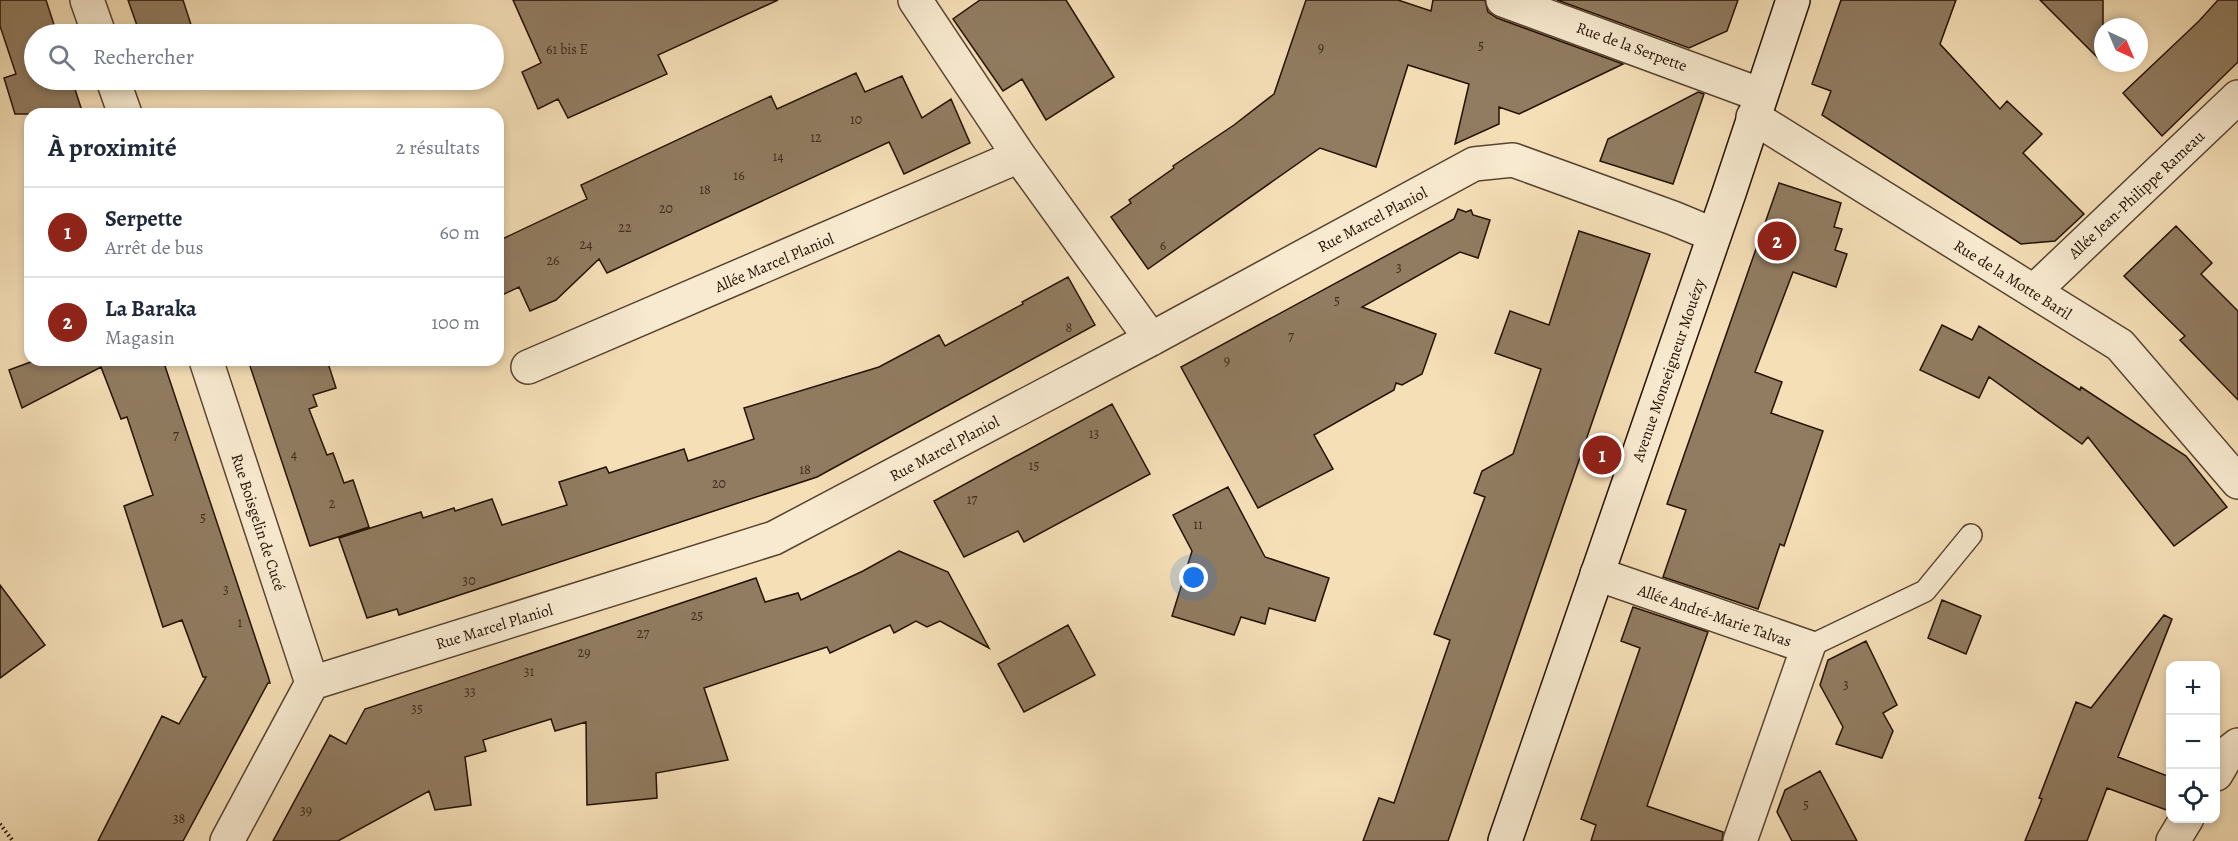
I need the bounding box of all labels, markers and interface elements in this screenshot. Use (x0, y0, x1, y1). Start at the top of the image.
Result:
street label: Rue de la Serpette (1573, 17, 1690, 77)
north arrow (2094, 18, 2148, 72)
search box (24, 24, 504, 90)
house number: 5 (1478, 36, 1484, 55)
house number: 9 (1318, 38, 1324, 57)
house number: 61 bis E (546, 40, 588, 59)
icon: search (45, 41, 78, 74)
text: Rechercher (93, 42, 194, 72)
house number: 10 (850, 110, 862, 129)
street label: Allée Jean-Philippe Rameau (2063, 125, 2210, 264)
house number: 12 (810, 128, 822, 147)
text: À proximité (48, 130, 177, 165)
text: 2 résultats (396, 134, 480, 161)
house number: 14 (772, 147, 784, 166)
house number: 16 (733, 166, 745, 185)
house number: 18 (699, 180, 711, 199)
street label: Rue Marcel Planiol (1314, 182, 1431, 258)
house number: 20 (659, 199, 673, 218)
text: Serpette (105, 204, 182, 234)
house number: 22 (618, 218, 632, 237)
pin: 2 (1758, 218, 1796, 264)
text: 1 (64, 219, 71, 246)
text: 60 m (440, 219, 480, 246)
street label: Allée Marcel Planiol (711, 228, 837, 298)
text: Arrêt de bus (105, 234, 204, 261)
house number: 24 (580, 235, 593, 254)
street label: Rue de la Motte Baril (1949, 235, 2076, 325)
house number: 6 (1160, 236, 1166, 255)
house number: 26 (546, 251, 560, 270)
house number: 3 (1396, 258, 1402, 277)
street label: Avenue Monseigneur Mouézy (1627, 275, 1711, 466)
house number: 5 (1334, 291, 1340, 310)
text: La Baraka (105, 294, 197, 324)
text: 2 (63, 309, 72, 336)
text: 100 m (431, 309, 480, 336)
house number: 8 (1066, 318, 1073, 337)
text: Magasin (105, 324, 175, 351)
house number: 7 (1288, 327, 1294, 346)
house number: 9 (1224, 351, 1230, 370)
street label: Rue Marcel Planiol (886, 411, 1003, 487)
house number: 13 (1089, 424, 1099, 443)
house number: 7 (173, 426, 179, 445)
pin: 1 (1582, 432, 1622, 478)
house number: 4 (291, 445, 297, 464)
street label: Rue Boisgelin de Cucé (225, 451, 291, 594)
house number: 15 (1029, 456, 1039, 475)
house number: 18 (799, 460, 811, 479)
house number: 20 (712, 474, 726, 493)
house number: 17 (967, 490, 977, 509)
house number: 2 (329, 494, 336, 513)
house number: 5 (200, 508, 206, 527)
house number: 11 (1193, 515, 1203, 534)
your location (1179, 563, 1208, 592)
house number: 30 (462, 571, 476, 590)
street label: Allée André-Marie Talvas (1634, 579, 1795, 653)
house number: 3 (223, 580, 229, 599)
street label: Rue Marcel Planiol (433, 599, 556, 655)
house number: 25 (691, 606, 703, 625)
house number: 1 (238, 613, 243, 632)
house number: 27 (637, 624, 649, 643)
house number: 29 (577, 643, 591, 662)
map controls (2166, 661, 2220, 823)
button: + (2166, 661, 2220, 715)
house number: 31 (524, 662, 535, 681)
house number: 3 (1843, 675, 1849, 694)
house number: 33 (464, 682, 476, 701)
house number: 35 (411, 699, 423, 718)
button: − (2166, 715, 2220, 769)
button: locate (2166, 769, 2220, 823)
house number: 5 (1803, 795, 1809, 814)
house number: 39 (300, 801, 312, 820)
house number: 38 (173, 809, 186, 828)

